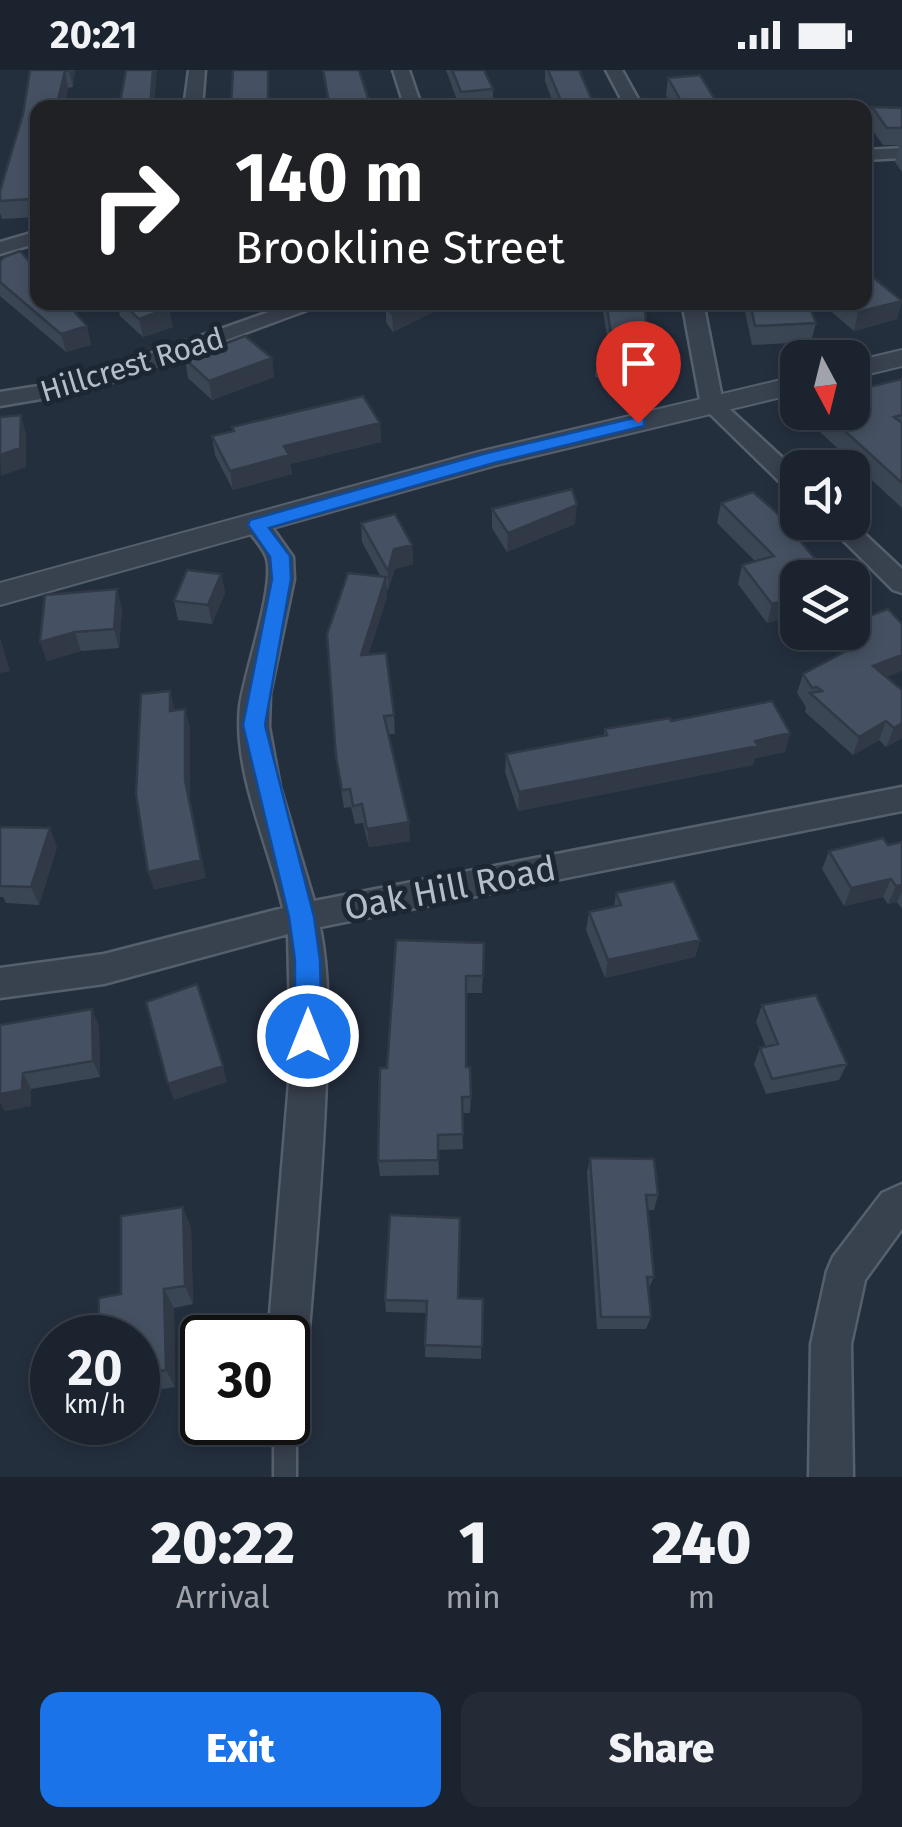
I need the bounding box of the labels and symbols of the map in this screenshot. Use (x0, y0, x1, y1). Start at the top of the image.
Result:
street label: Hillcrest Road (36, 320, 228, 410)
pin (596, 321, 681, 424)
north arrow (780, 340, 870, 430)
street label: Oak Hill Road (341, 847, 559, 929)
position arrow (256, 984, 360, 1088)
speed limit sign: 30 (180, 1315, 310, 1445)

